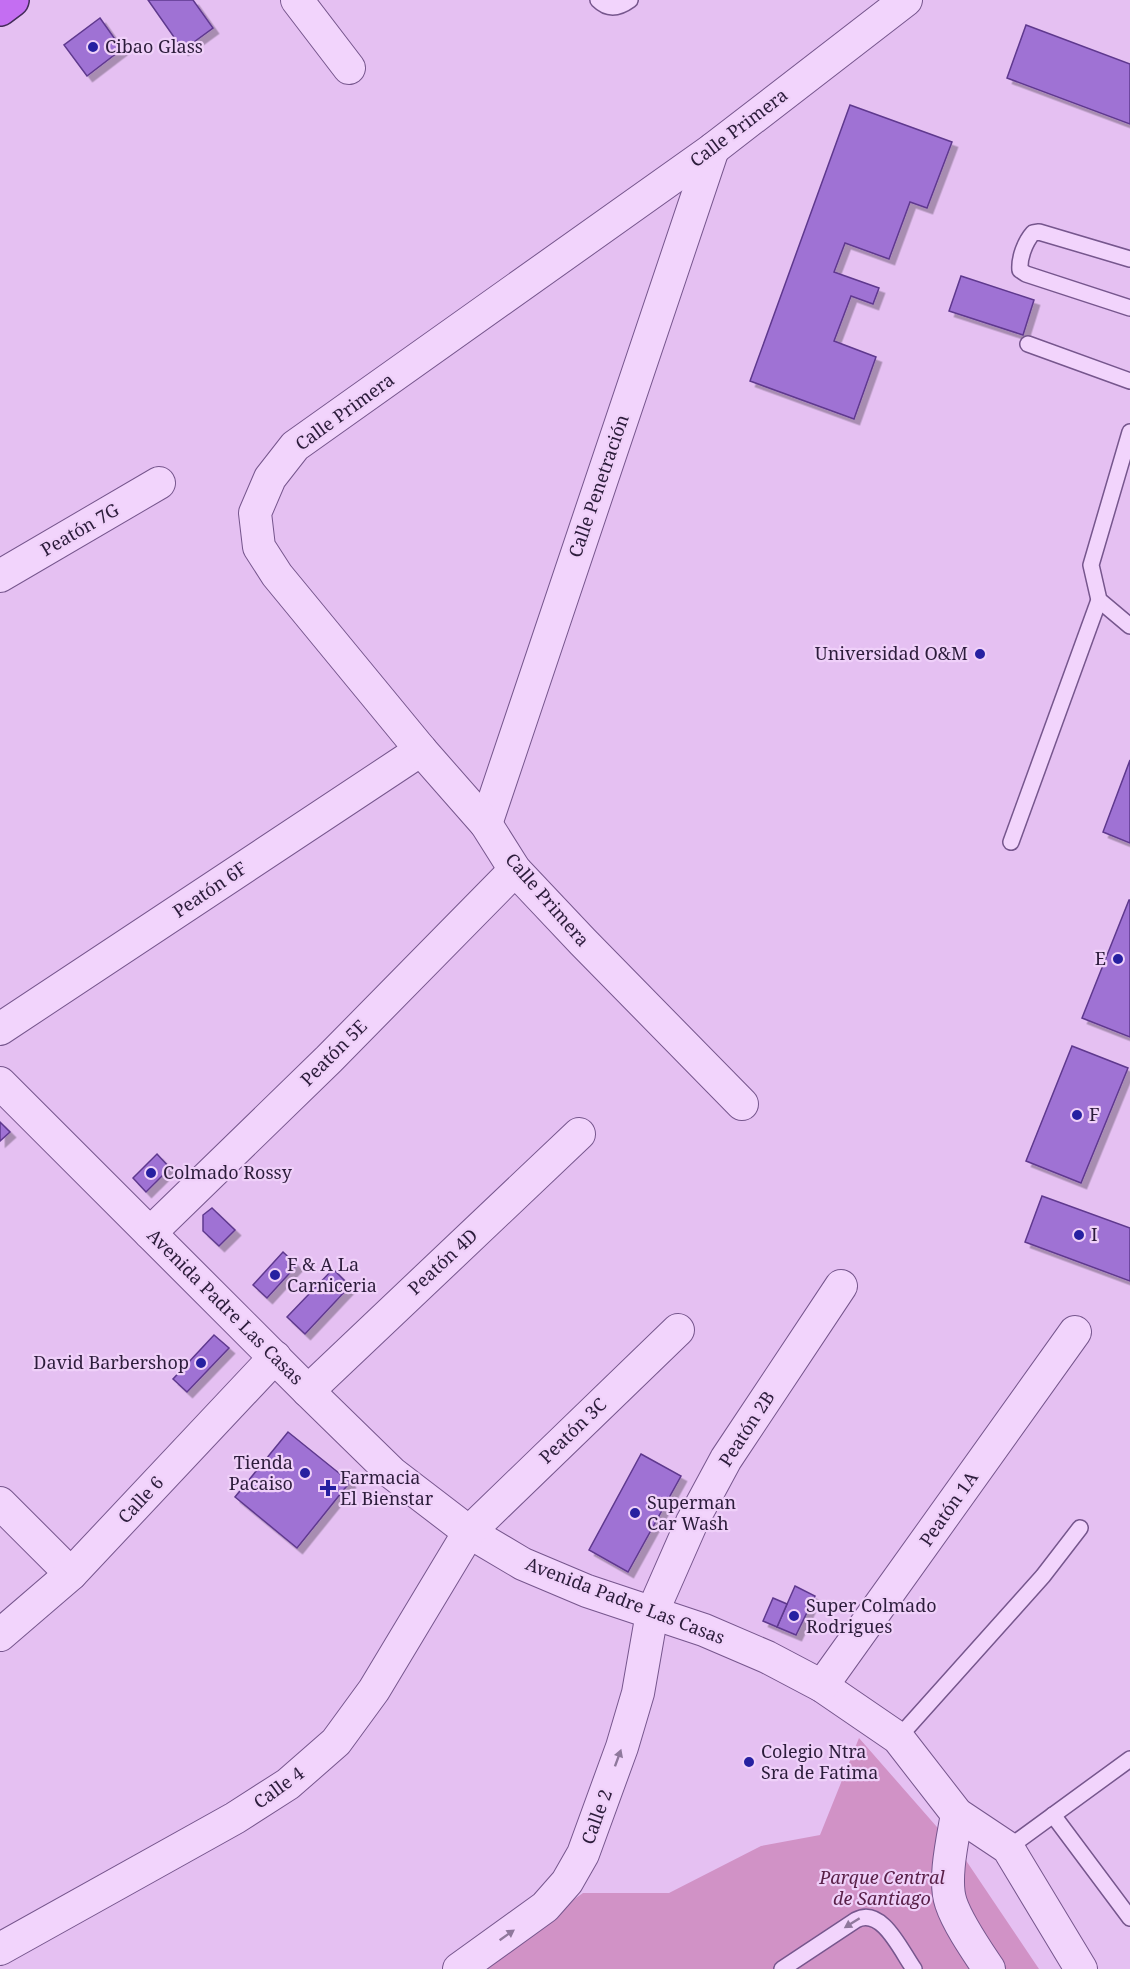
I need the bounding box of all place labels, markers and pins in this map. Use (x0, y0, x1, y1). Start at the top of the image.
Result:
place label: Cibao Glass (105, 34, 203, 58)
marker: Cibao Glass (86, 40, 100, 54)
place label: Universidad O&M (815, 641, 968, 665)
marker: Universidad O&M (973, 647, 987, 661)
place label: E (1095, 946, 1106, 970)
marker: E (1111, 952, 1125, 966)
place label: F (1089, 1102, 1100, 1126)
marker: F (1070, 1108, 1084, 1122)
place label: Colmado Rossy (163, 1160, 293, 1184)
marker: Colmado Rossy (144, 1166, 158, 1180)
place label: I (1091, 1222, 1098, 1246)
marker: I (1072, 1228, 1086, 1242)
place label: F & A La Carniceria (287, 1252, 377, 1297)
marker: F & A La Carniceria (268, 1268, 282, 1282)
place label: David Barbershop (33, 1350, 189, 1374)
marker: David Barbershop (194, 1356, 208, 1370)
place label: Tienda Pacaiso (229, 1450, 293, 1495)
place label: Farmacia El Bienstar (340, 1465, 434, 1510)
marker: Tienda Pacaiso (298, 1466, 312, 1480)
marker: Farmacia El Bienstar (321, 1481, 335, 1495)
place label: Superman Car Wash (647, 1490, 737, 1535)
marker: Superman Car Wash (628, 1506, 642, 1520)
place label: Super Colmado Rodrigues (806, 1593, 937, 1638)
marker: Super Colmado Rodrigues (787, 1609, 801, 1623)
place label: Colegio Ntra Sra de Fatima (761, 1739, 878, 1784)
marker: Colegio Ntra Sra de Fatima (742, 1755, 756, 1769)

